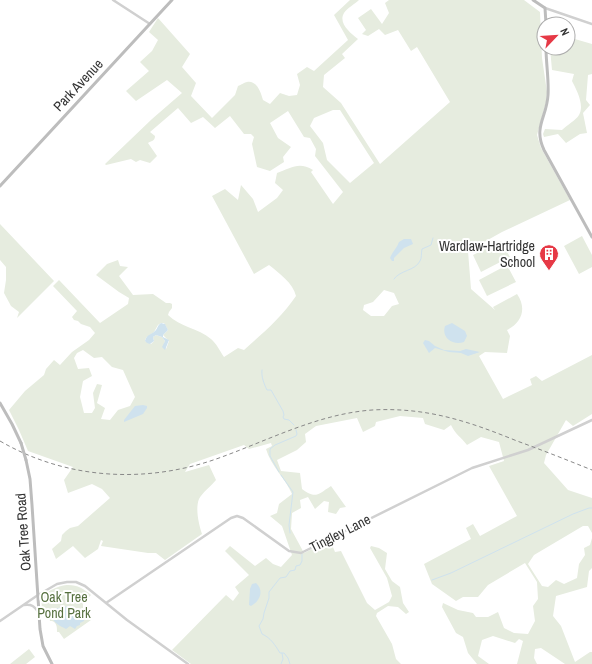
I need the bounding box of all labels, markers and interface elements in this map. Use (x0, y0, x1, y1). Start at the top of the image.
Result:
north arrow (536, 16, 576, 56)
text: N (557, 26, 573, 38)
street label: Park Avenue (49, 55, 107, 115)
place label: Wardlaw-Hartridge School (439, 237, 535, 271)
building icon: Wardlaw-Hartridge School (538, 243, 560, 271)
street label: Oak Tree Road (11, 493, 35, 571)
street label: Tingley Lane (306, 510, 374, 556)
park label: Oak Tree Pond Park (37, 588, 91, 622)

